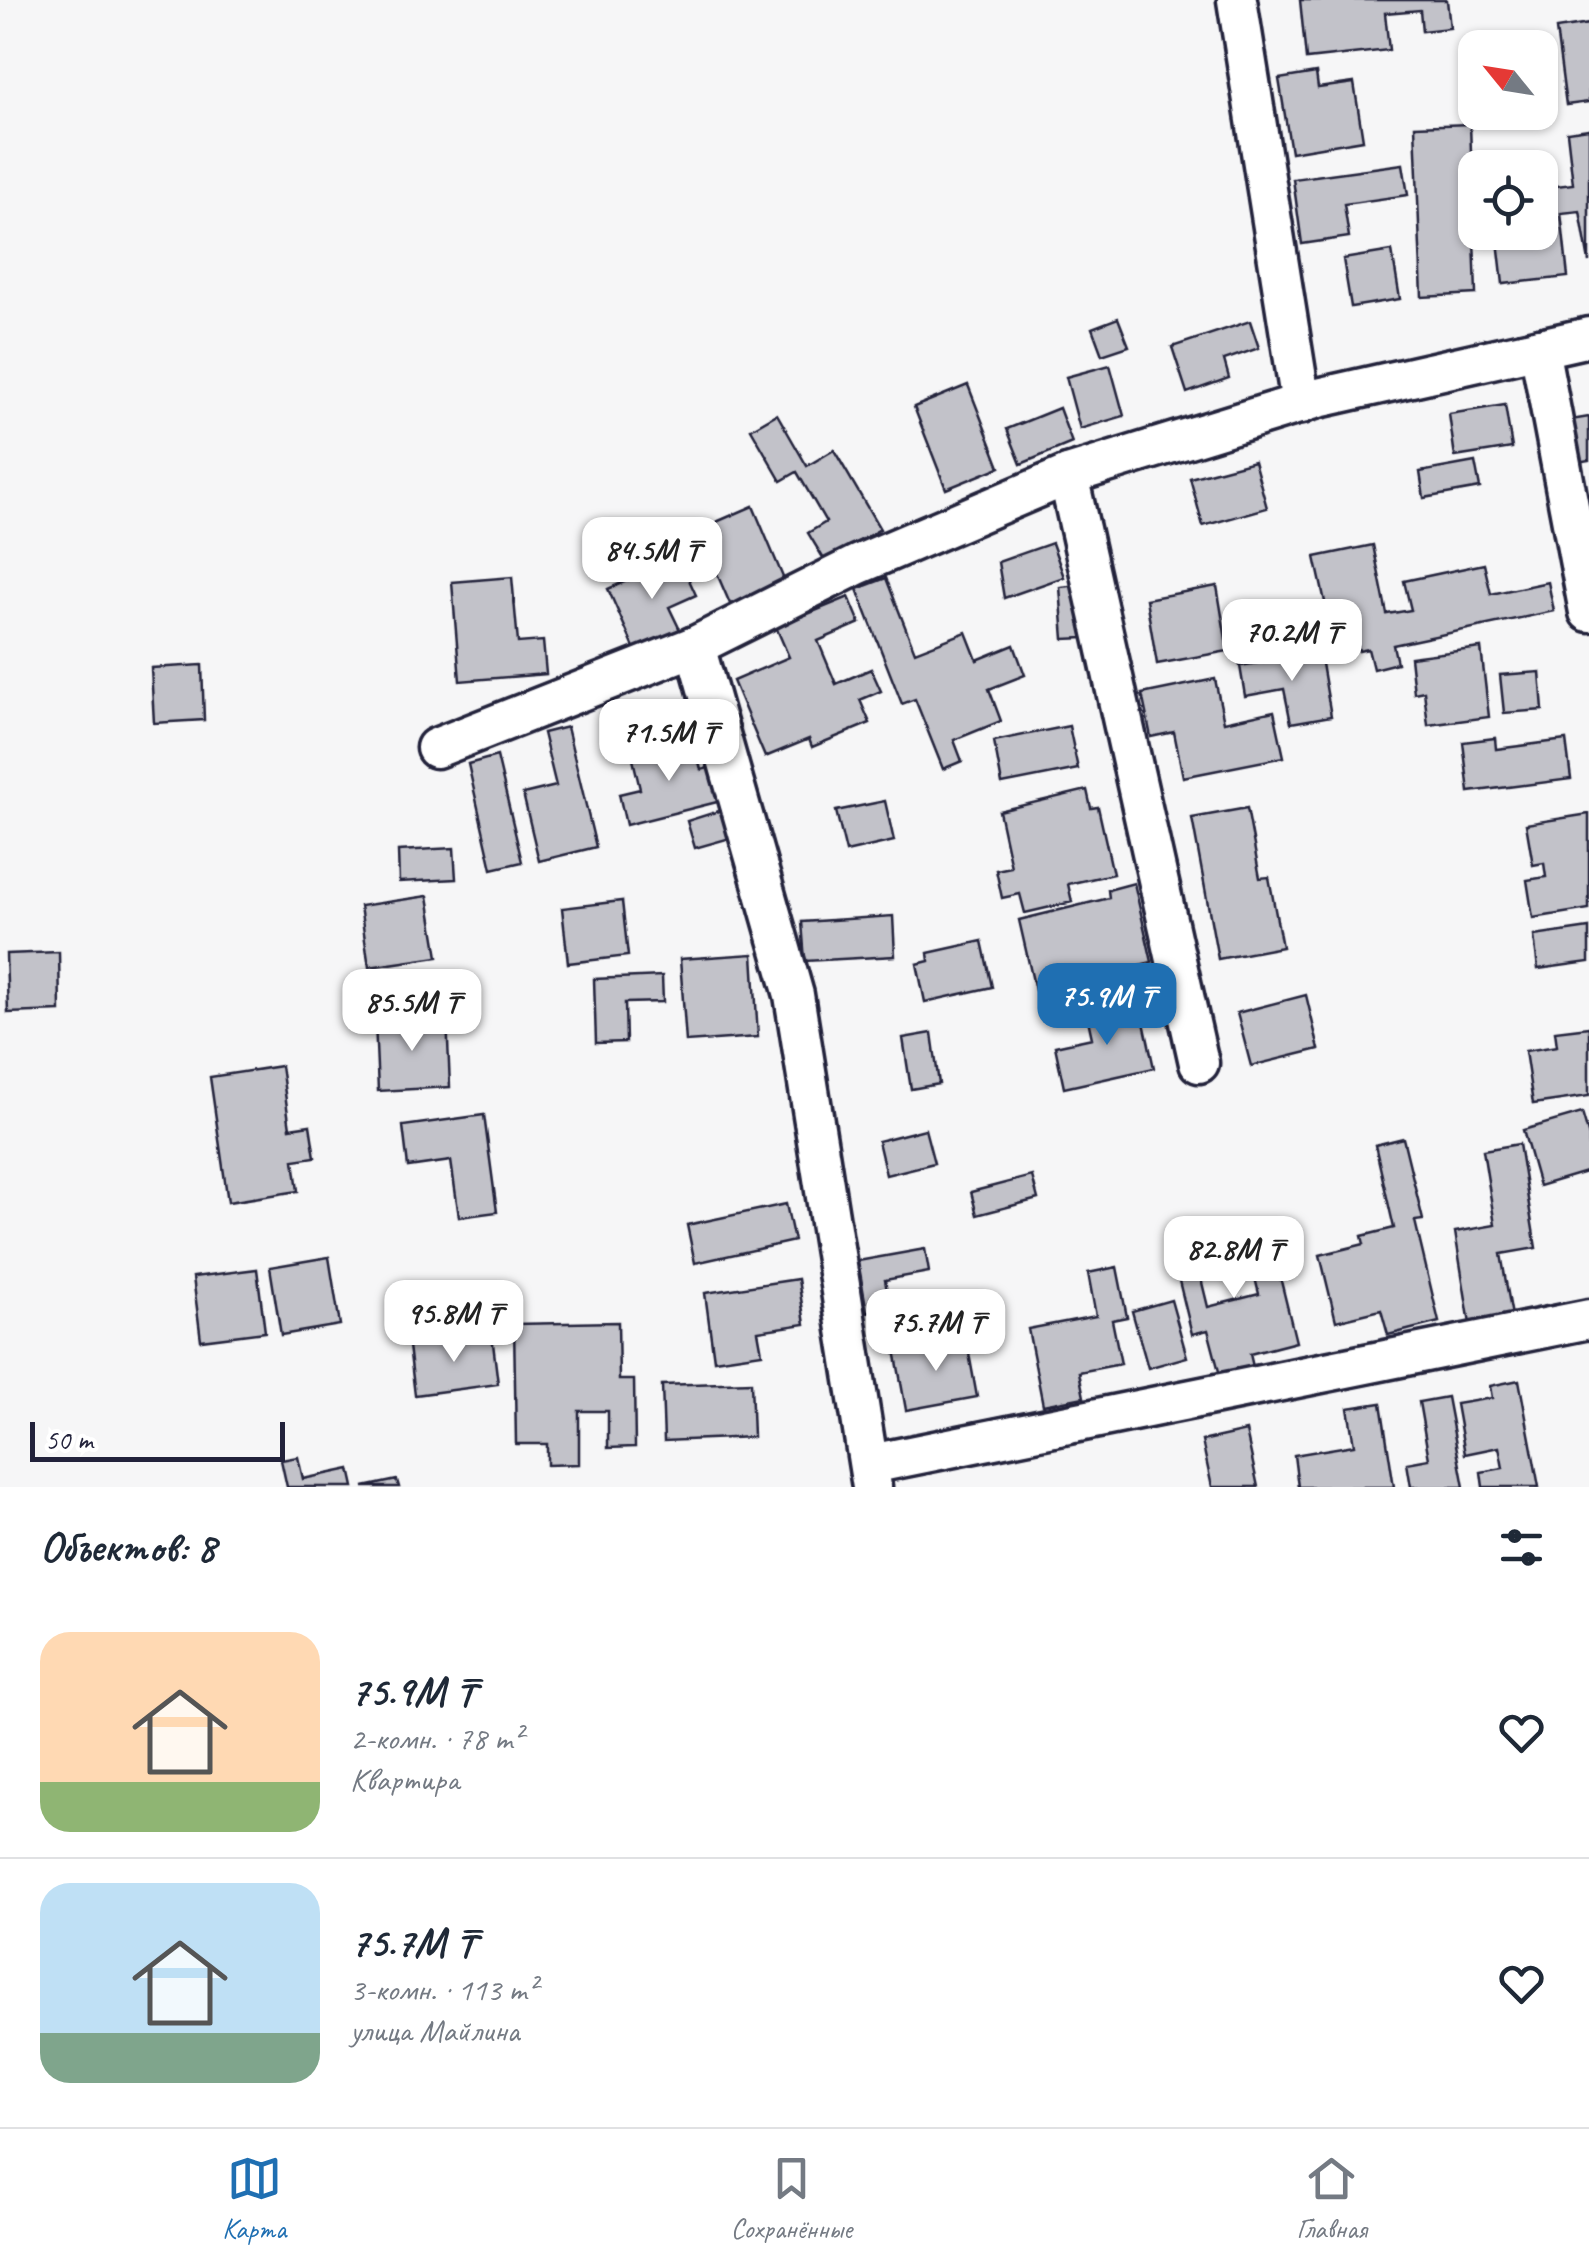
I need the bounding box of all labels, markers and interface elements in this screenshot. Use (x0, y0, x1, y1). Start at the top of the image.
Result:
north arrow (1458, 30, 1558, 130)
map controls (1458, 30, 1558, 250)
button: locate (1458, 150, 1558, 250)
pin: 84.5M ₸ (560, 517, 744, 602)
text: 84.5M ₸ (604, 529, 700, 570)
pin: 70.2M ₸ (1200, 599, 1384, 684)
text: 70.2M ₸ (1244, 611, 1340, 652)
pin: 71.5M ₸ (577, 699, 761, 784)
text: 71.5M ₸ (621, 711, 717, 752)
pin: 75.9M ₸ (1015, 963, 1199, 1048)
pin: 85.5M ₸ (320, 969, 504, 1054)
text: 75.9M ₸ (1059, 975, 1155, 1016)
text: 85.5M ₸ (364, 981, 460, 1022)
pin: 82.8M ₸ (1142, 1216, 1326, 1301)
text: 82.8M ₸ (1186, 1228, 1282, 1269)
pin: 95.8M ₸ (362, 1280, 546, 1365)
pin: 75.7M ₸ (844, 1289, 1028, 1374)
text: 95.8M ₸ (406, 1292, 502, 1333)
text: 75.7M ₸ (888, 1301, 984, 1342)
scale bar (30, 1417, 285, 1462)
text: 50 m (45, 1422, 93, 1457)
icon: filters (1494, 1520, 1549, 1575)
text: Объектов: 8 (40, 1521, 216, 1574)
text: 75.9M ₸ (350, 1665, 475, 1718)
icon: home (120, 1672, 240, 1792)
icon: heart (1494, 1705, 1549, 1760)
text: 2-комн. · 78 m² (350, 1718, 522, 1759)
text: Квартира (350, 1759, 459, 1800)
text: 75.7M ₸ (350, 1916, 475, 1969)
icon: home (120, 1923, 240, 2043)
icon: heart (1494, 1956, 1549, 2011)
text: 3-комн. · 113 m² (350, 1969, 537, 2010)
text: улица Майлина (350, 2010, 519, 2051)
tab: Карта (222, 2151, 286, 2246)
tab: Сохранённые (731, 2151, 852, 2246)
tab: Главная (1297, 2151, 1367, 2246)

